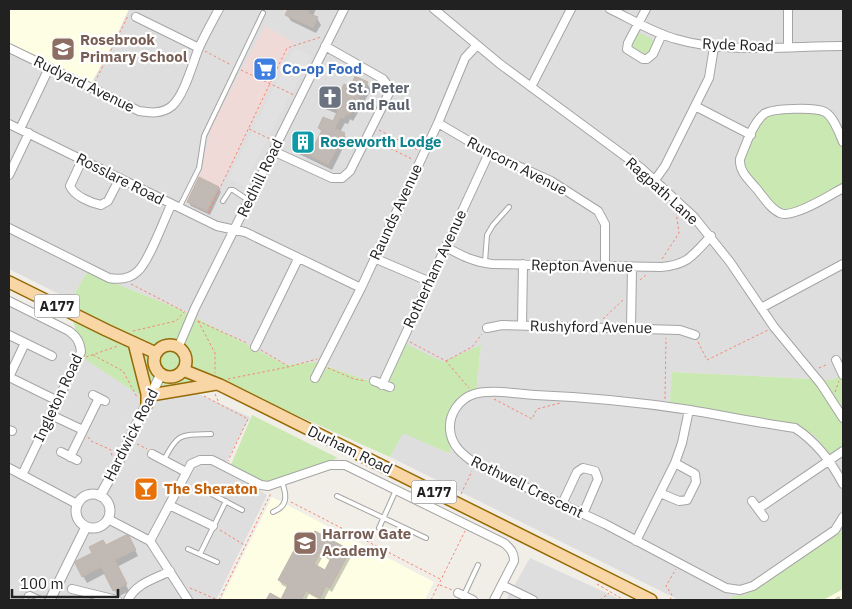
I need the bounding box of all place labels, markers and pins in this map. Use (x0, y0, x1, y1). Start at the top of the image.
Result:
place label: Rosebrook Primary School (80, 30, 188, 66)
school or university icon: Rosebrook Primary School (50, 36, 76, 62)
supermarket icon: Co-op Food (252, 56, 278, 82)
place label: Co-op Food (282, 59, 362, 78)
place label: St. Peter and Paul (348, 78, 410, 114)
church icon: St. Peter and Paul (317, 84, 343, 110)
building icon: Roseworth Lodge (290, 129, 316, 155)
place label: Roseworth Lodge (320, 132, 442, 151)
bar icon: The Sheraton (133, 476, 159, 502)
place label: The Sheraton (164, 479, 258, 498)
place label: Harrow Gate Academy (322, 524, 411, 560)
school or university icon: Harrow Gate Academy (292, 530, 318, 556)

